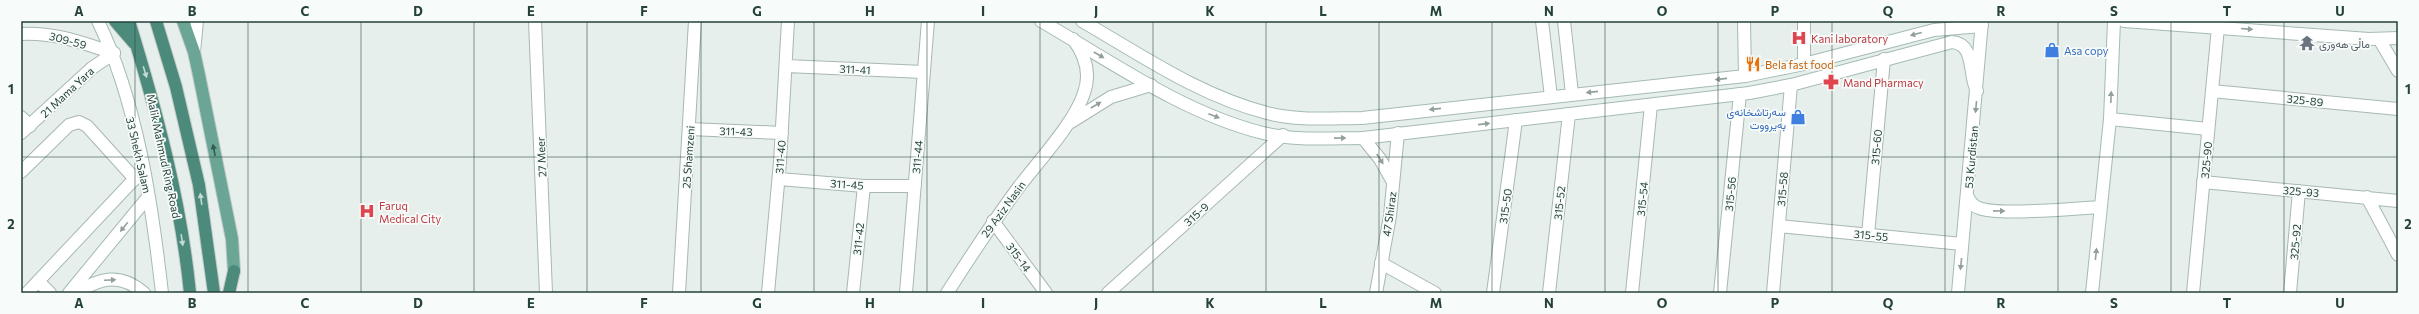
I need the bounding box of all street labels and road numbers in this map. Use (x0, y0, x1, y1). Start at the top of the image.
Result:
street label: 309-59 (48, 29, 88, 51)
street label: 311-41 (839, 62, 871, 76)
street label: 21 Mama Yara (38, 64, 96, 120)
street label: 325-89 (2286, 92, 2324, 108)
street label: Malik Mahmud Ring Road (144, 93, 184, 219)
street label: 33 Shekh Salam (124, 116, 154, 194)
street label: 311-43 (719, 124, 753, 138)
street label: 25 Shamzeni (679, 125, 697, 189)
street label: 53 Kurdistan (1962, 125, 1980, 189)
street label: 315-60 (1868, 129, 1884, 165)
street label: 27 Meer (533, 136, 549, 178)
street label: 311-44 (909, 139, 925, 174)
street label: 311-40 (772, 140, 788, 174)
street label: 325-90 (2198, 141, 2214, 179)
street label: 315-58 (1774, 171, 1790, 207)
street label: 311-45 (830, 176, 864, 192)
street label: 315-56 (1722, 176, 1738, 212)
street label: 29 Aziz Nasin (978, 178, 1028, 240)
street label: 315-54 (1634, 181, 1650, 217)
street label: 325-93 (2282, 183, 2320, 199)
street label: 315-52 (1551, 185, 1567, 221)
street label: 315-50 (1496, 188, 1514, 224)
street label: 47 Shiraz (1379, 190, 1399, 237)
street label: 315-9 (1181, 199, 1211, 228)
street label: 311-42 (850, 222, 866, 256)
street label: 325-92 (2287, 223, 2303, 261)
street label: 315-55 (1853, 227, 1889, 243)
street label: 315-14 (1004, 240, 1034, 275)

